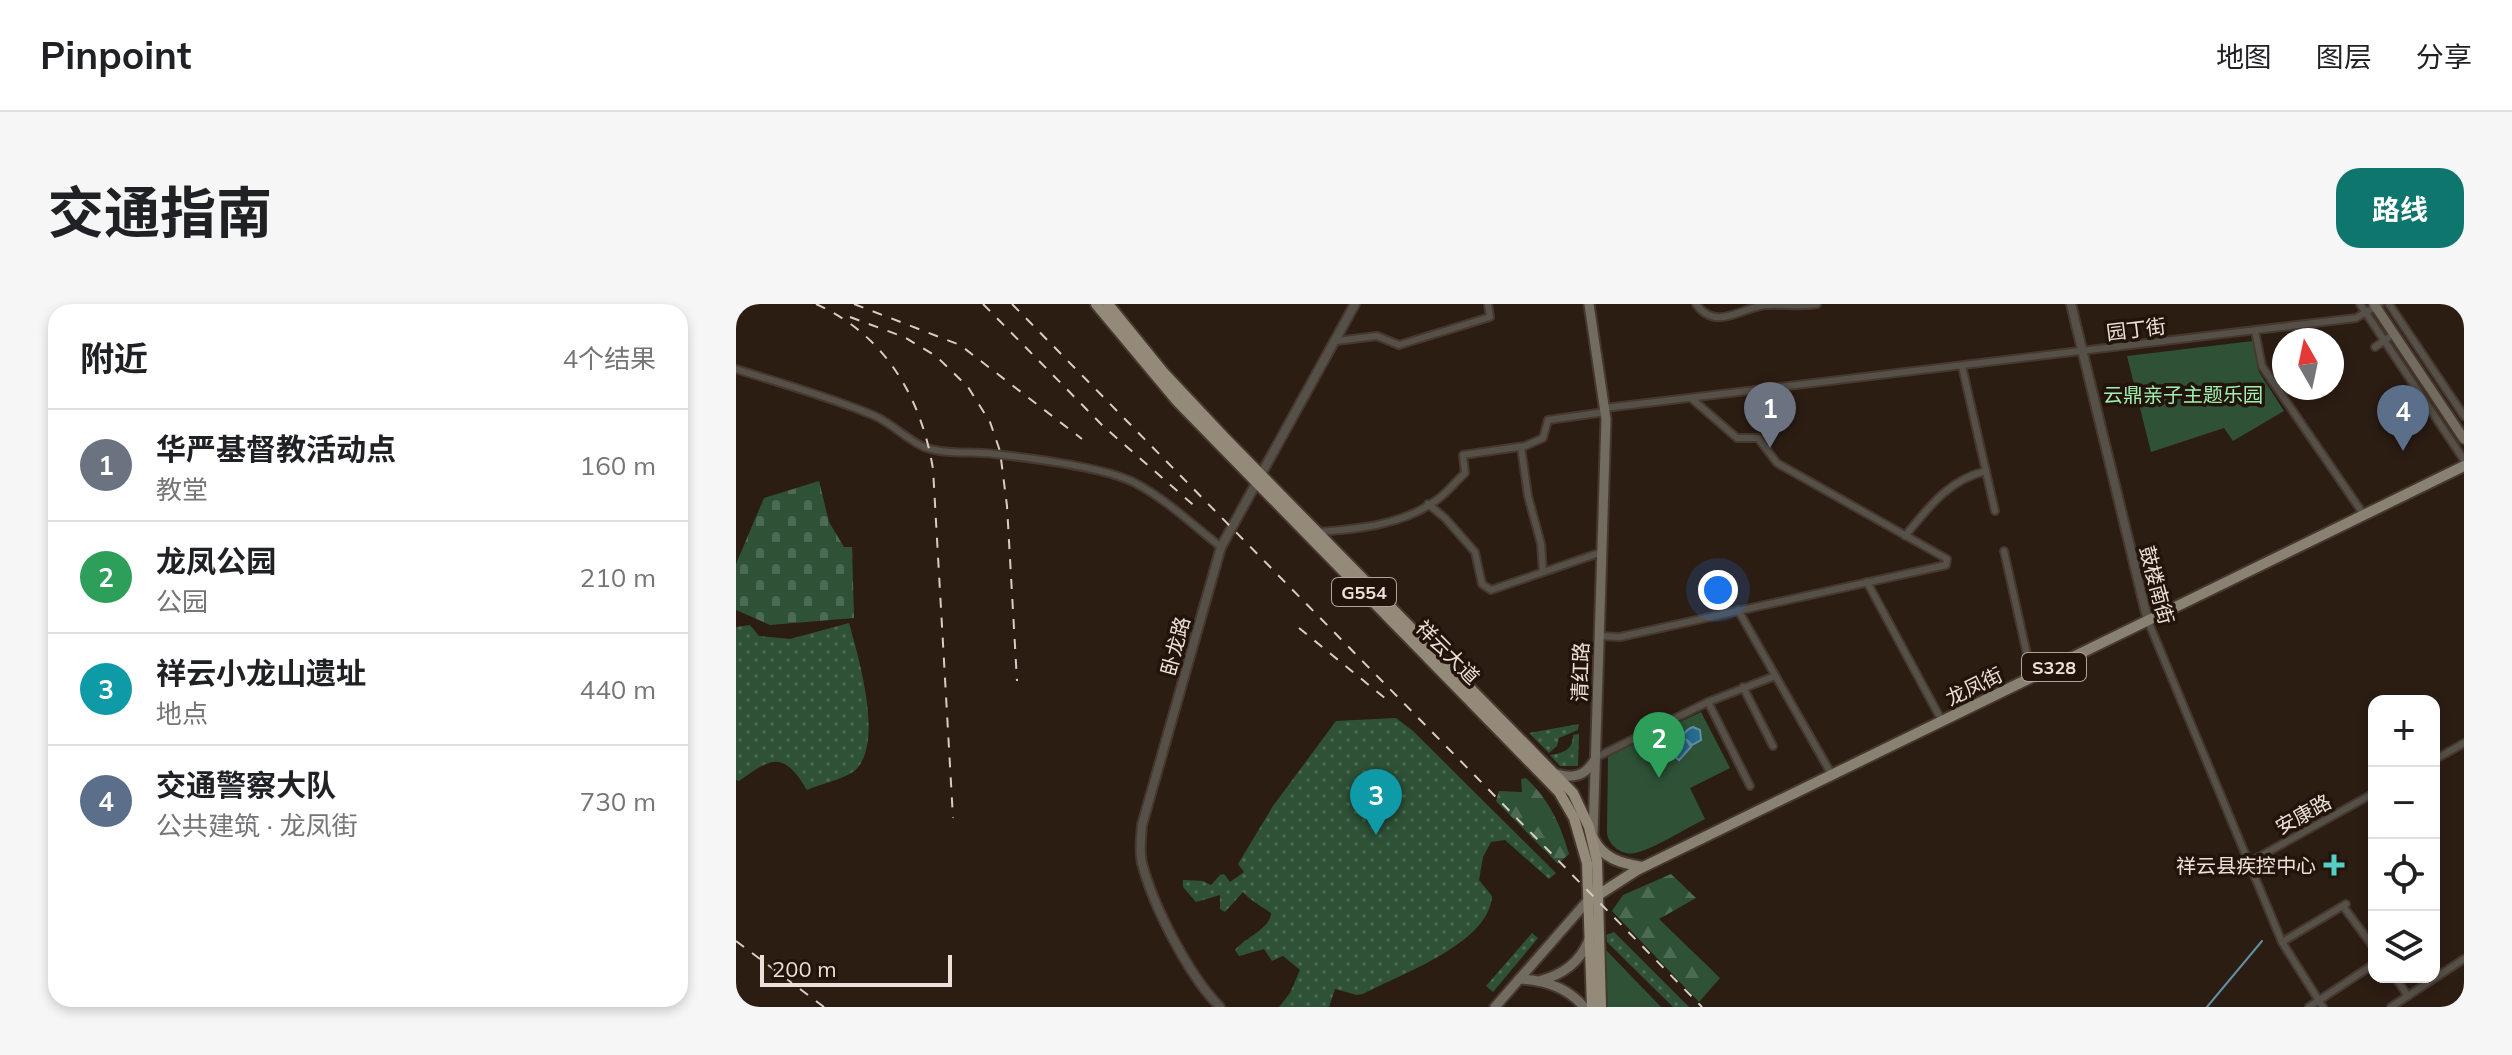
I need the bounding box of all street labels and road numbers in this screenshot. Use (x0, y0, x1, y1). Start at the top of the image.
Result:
street label: 园丁街 (2105, 313, 2167, 345)
street label: 鼓楼南街 (2135, 543, 2179, 627)
road number: G554 (1332, 578, 1396, 606)
street label: 卧龙路 (1155, 614, 1195, 678)
street label: 祥云大道 (1411, 615, 1485, 689)
street label: 清红路 (1566, 642, 1594, 702)
road number: S328 (2022, 653, 2086, 681)
street label: 龙凤街 (1942, 662, 2006, 710)
street label: 安康路 (2271, 789, 2335, 839)

